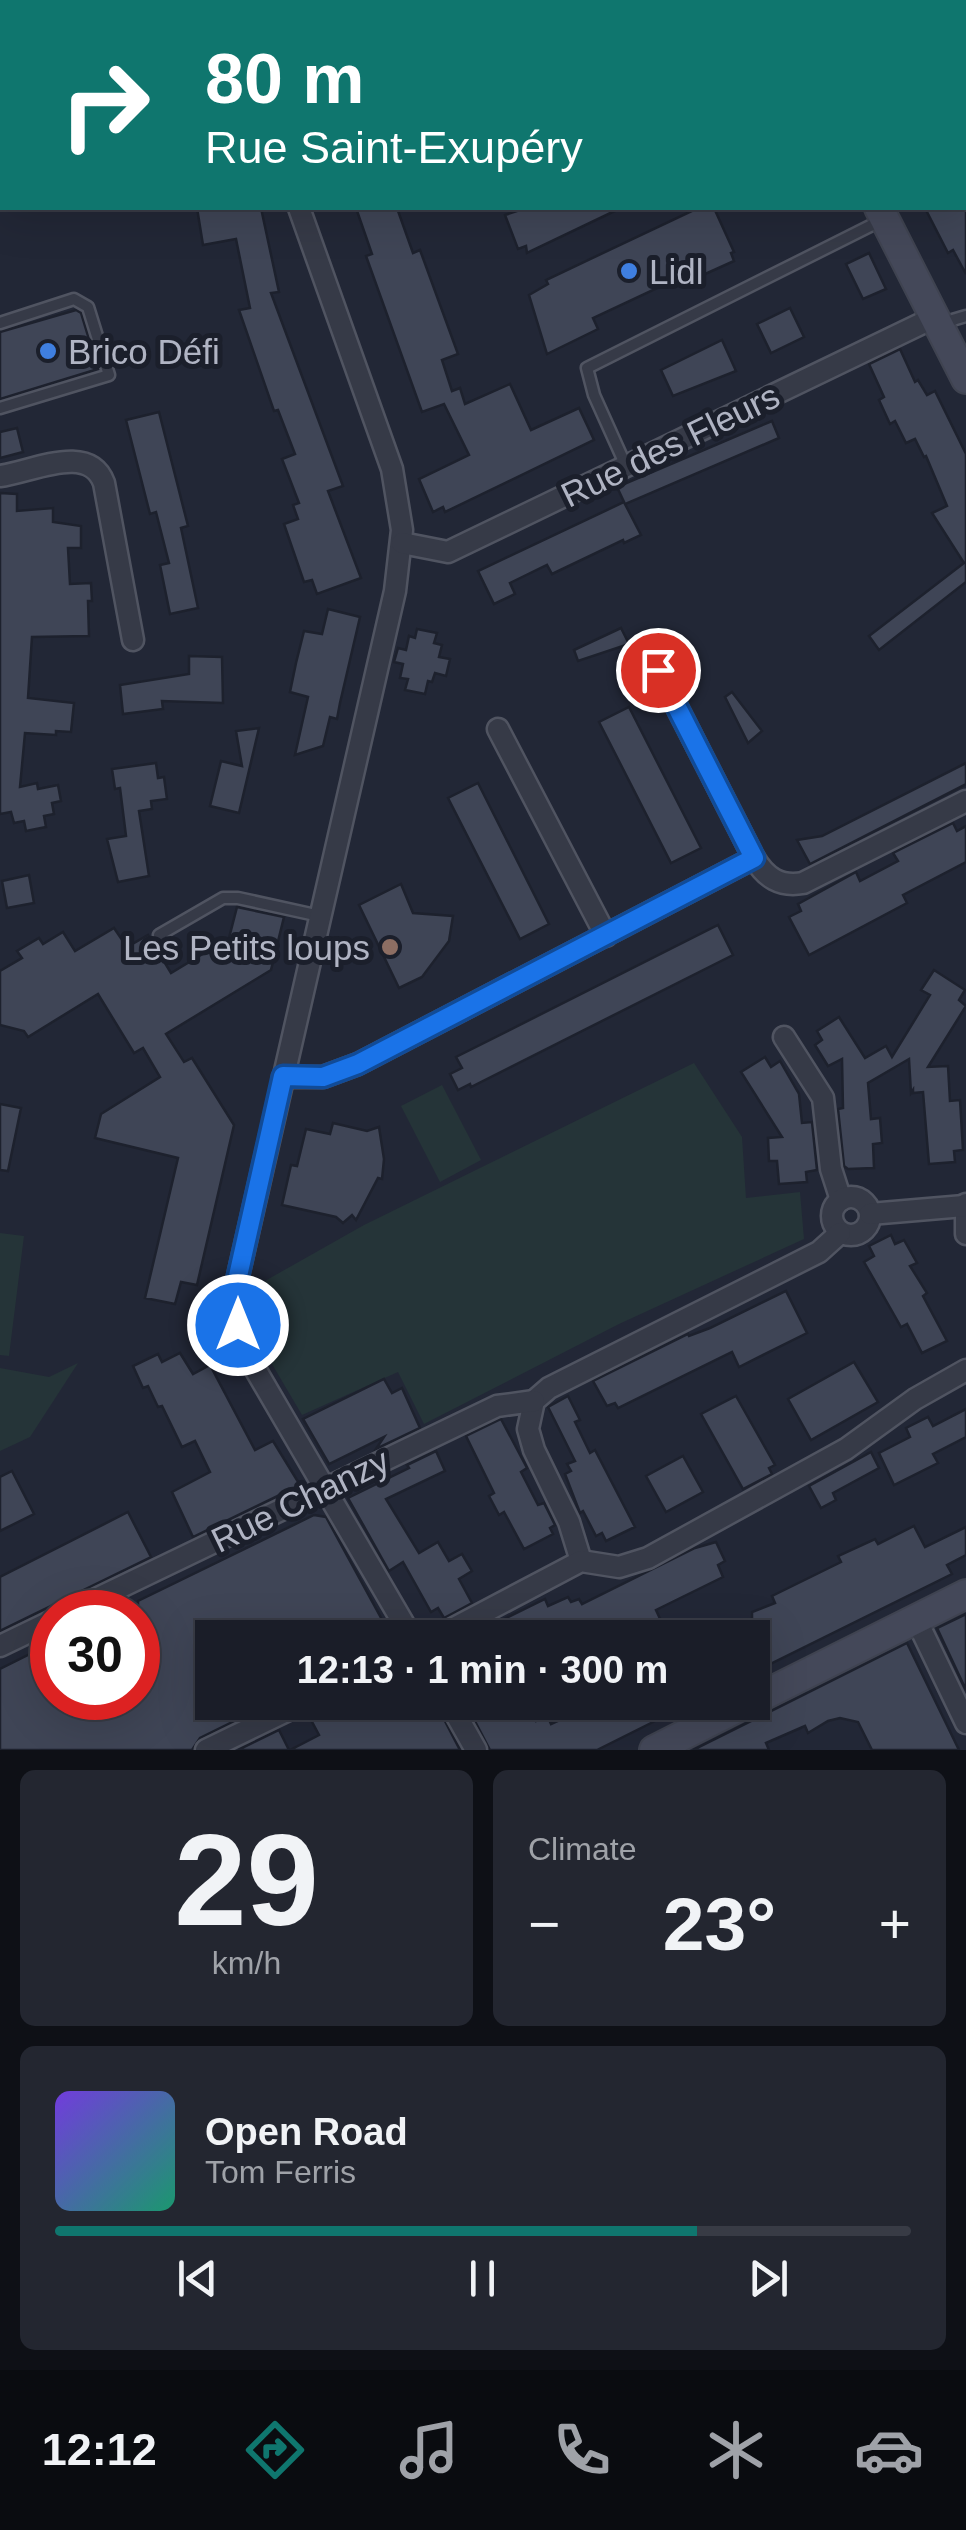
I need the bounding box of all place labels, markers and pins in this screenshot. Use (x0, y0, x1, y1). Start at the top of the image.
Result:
place label: Lidl (649, 252, 703, 291)
marker: Lidl (618, 260, 640, 282)
place label: Brico Défi (68, 332, 220, 371)
marker: Brico Défi (37, 340, 59, 362)
pin (616, 628, 701, 713)
place label: Les Petits loups (123, 928, 370, 967)
marker: Les Petits loups (379, 936, 401, 958)

